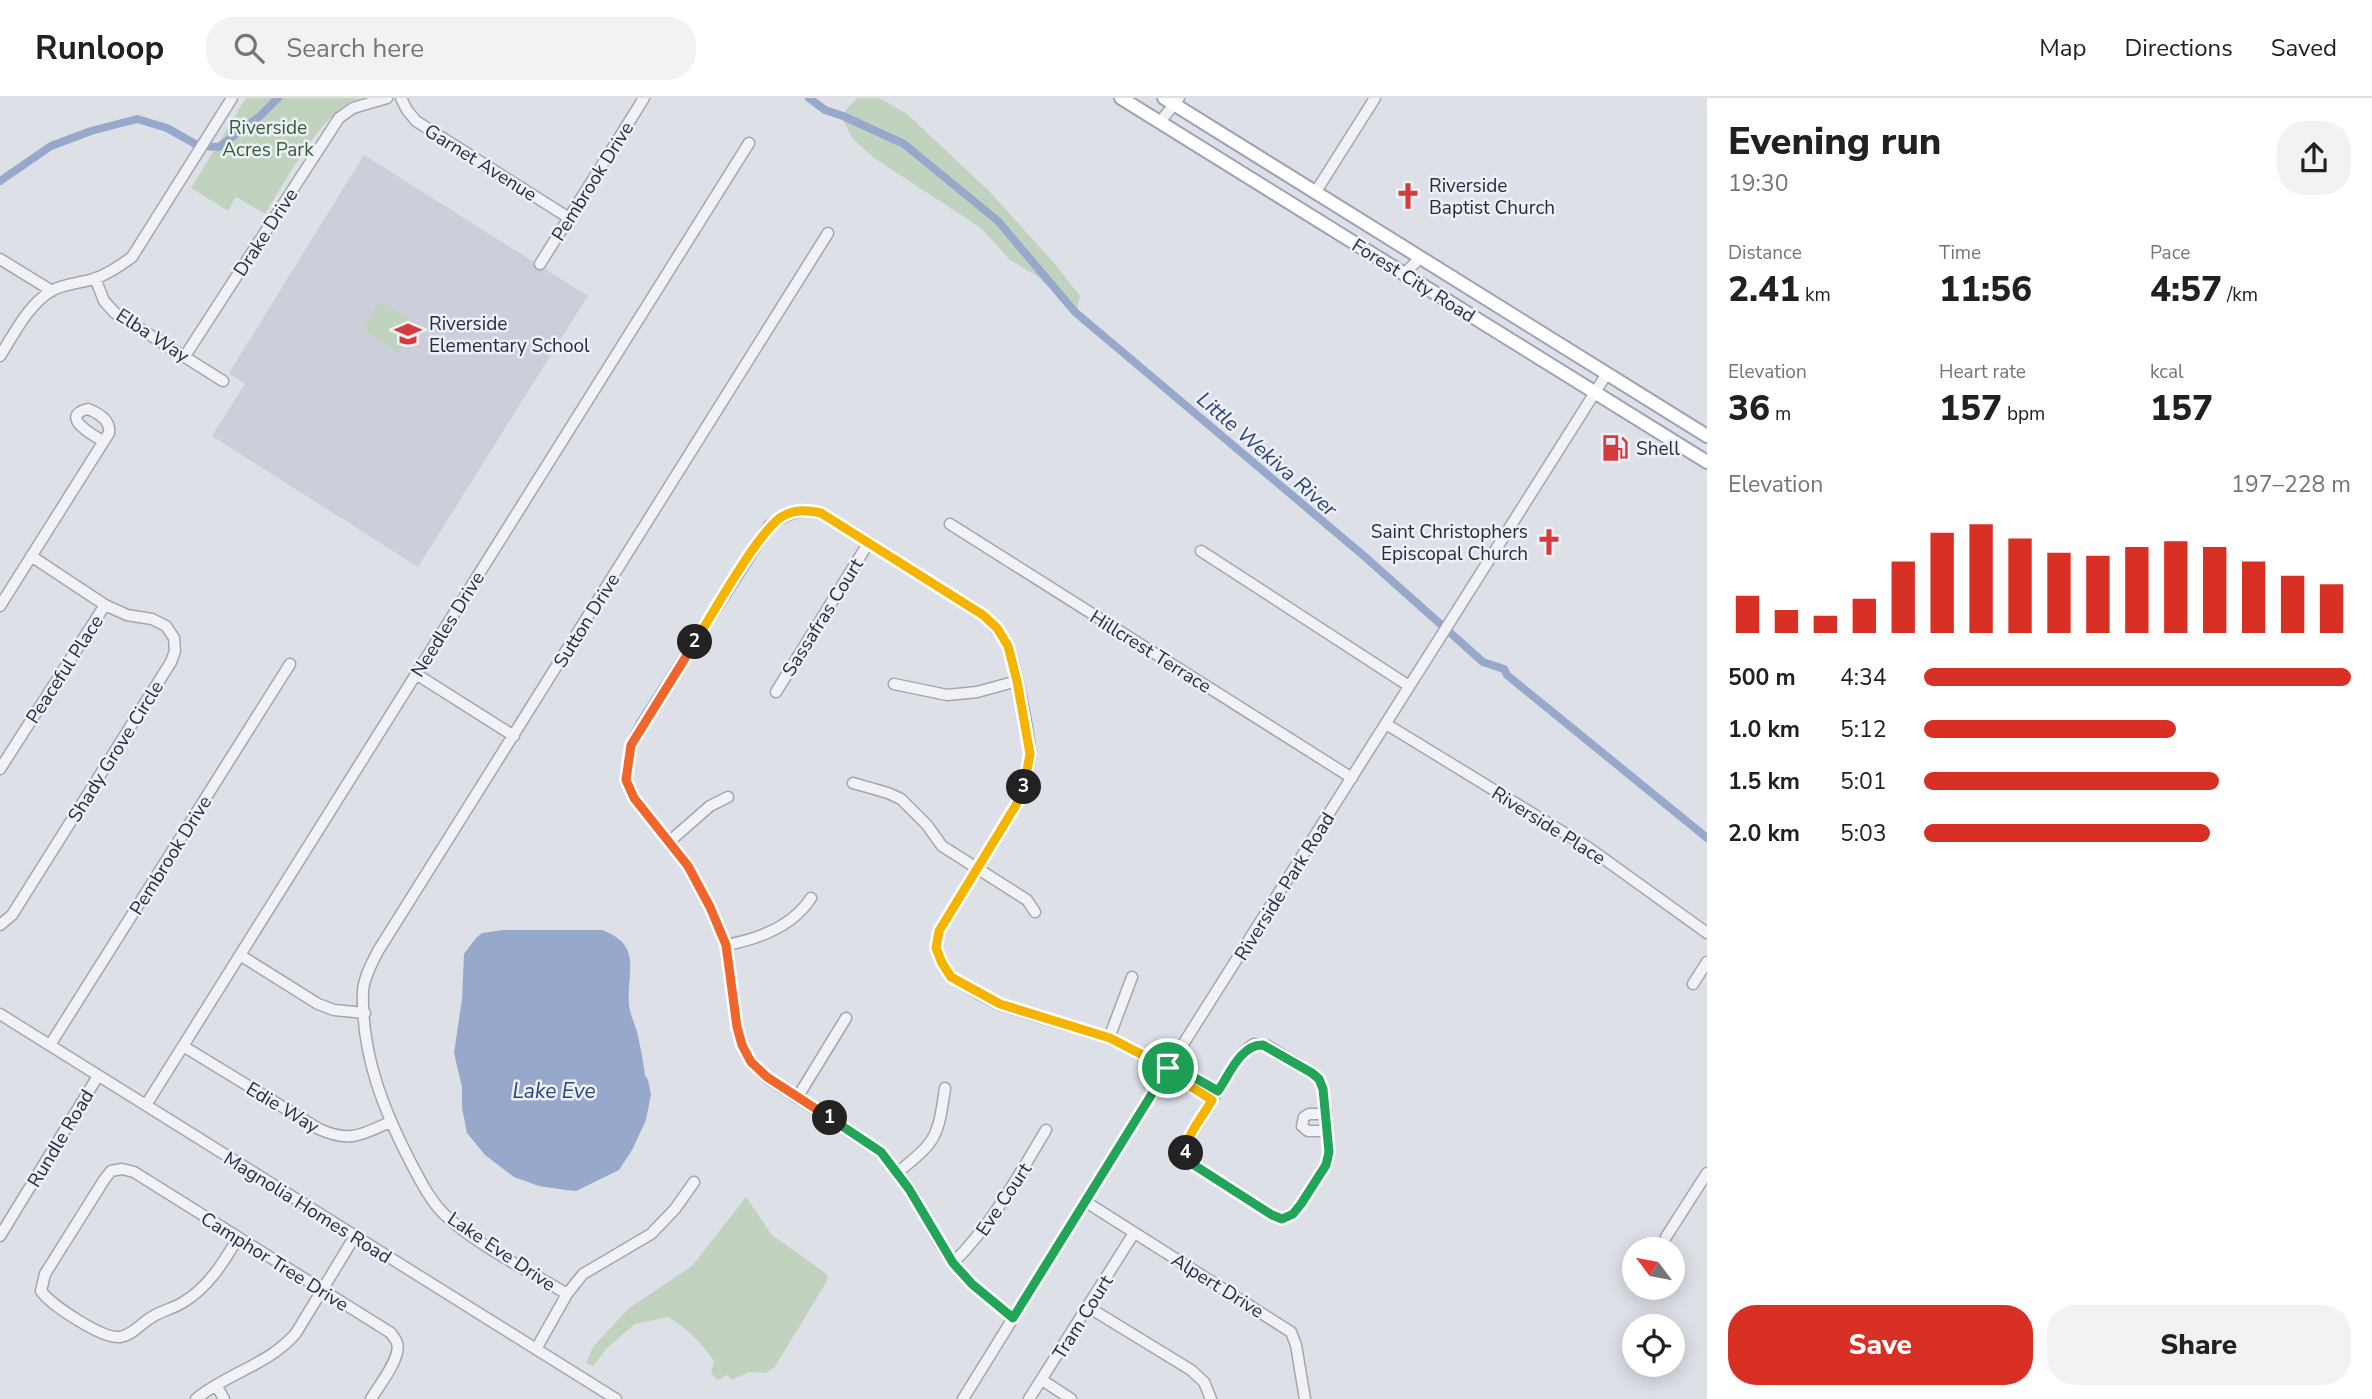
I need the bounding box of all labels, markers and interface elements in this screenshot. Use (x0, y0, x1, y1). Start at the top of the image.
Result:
search box (206, 17, 696, 80)
text: Runloop (35, 26, 164, 71)
icon: search (230, 29, 268, 67)
text: Search here (286, 31, 424, 66)
text: Map (2039, 32, 2086, 64)
text: Directions (2124, 32, 2233, 64)
text: Saved (2271, 32, 2337, 64)
park label: Riverside Acres Park (222, 115, 314, 163)
text: Evening run (1728, 116, 1941, 167)
street label: Pembrook Drive (546, 117, 640, 246)
street label: Garnet Avenue (419, 118, 542, 208)
button: share (2277, 121, 2351, 195)
text: 19:30 (1728, 168, 1788, 199)
place label: Riverside Baptist Church (1429, 173, 1555, 221)
church icon: Riverside Baptist Church (1393, 181, 1423, 211)
street label: Drake Drive (228, 183, 304, 282)
street label: Forest City Road (1347, 233, 1480, 329)
text: Distance (1728, 240, 1802, 266)
text: Time (1939, 240, 1981, 266)
text: Pace (2150, 240, 2190, 266)
text: 2.41 (1728, 266, 1800, 313)
text: 11:56 (1939, 266, 2032, 313)
text: 4:57 (2150, 266, 2222, 313)
text: km (1800, 282, 1831, 308)
text: /km (2222, 282, 2258, 308)
street label: Elba Way (111, 303, 194, 369)
place label: Riverside Elementary School (429, 311, 590, 359)
school or university icon: Riverside Elementary School (393, 319, 423, 349)
text: Elevation (1728, 359, 1807, 385)
text: Heart rate (1939, 359, 2026, 385)
text: kcal (2150, 359, 2184, 385)
water label: Little Wekiva River (1191, 385, 1343, 523)
text: 36 (1728, 385, 1770, 432)
text: 157 (1939, 385, 2002, 432)
text: 157 (2150, 385, 2213, 432)
text: m (1770, 401, 1791, 427)
text: bpm (2002, 401, 2045, 427)
fuel station icon: Shell (1600, 433, 1630, 463)
place label: Shell (1636, 436, 1680, 462)
text: Elevation (1728, 469, 1823, 500)
text: 197–228 m (2231, 469, 2351, 500)
place label: Saint Christophers Episcopal Church (1371, 519, 1528, 567)
church icon: Saint Christophers Episcopal Church (1534, 527, 1564, 557)
street label: Sassafras Court (776, 553, 870, 681)
street label: Needles Drive (405, 567, 491, 682)
street label: Sutton Drive (548, 568, 626, 673)
street label: Hillcrest Terrace (1085, 604, 1216, 700)
street label: Peaceful Place (20, 610, 110, 729)
pin: 2 (678, 624, 712, 660)
text: 2 (689, 628, 700, 654)
text: 500 m (1728, 662, 1796, 693)
text: 4:34 (1840, 662, 1887, 693)
street label: Shady Grove Circle (62, 676, 170, 827)
text: 1.0 km (1728, 714, 1800, 745)
text: 5:12 (1840, 714, 1887, 745)
text: 1.5 km (1728, 766, 1800, 797)
text: 5:01 (1840, 766, 1887, 797)
pin: 3 (1006, 770, 1042, 804)
text: 3 (1018, 773, 1029, 799)
street label: Riverside Place (1487, 780, 1610, 871)
street label: Pembrook Drive (124, 791, 218, 920)
street label: Riverside Park Road (1229, 807, 1341, 966)
text: 2.0 km (1728, 818, 1800, 849)
text: 5:03 (1840, 818, 1887, 849)
pin (1138, 1038, 1198, 1098)
icon: arrive (1149, 1049, 1187, 1087)
street label: Edie Way (241, 1076, 324, 1140)
water label: Lake Eve (512, 1077, 596, 1105)
street label: Rundle Road (21, 1085, 100, 1192)
pin: 1 (812, 1100, 848, 1136)
text: 1 (824, 1104, 835, 1130)
pin: 4 (1168, 1136, 1204, 1170)
text: 4 (1180, 1139, 1191, 1165)
street label: Magnolia Homes Road (219, 1146, 396, 1270)
street label: Eve Court (970, 1158, 1038, 1241)
street label: Camphor Tree Drive (196, 1206, 353, 1318)
street label: Lake Eve Drive (442, 1206, 561, 1298)
north arrow (1622, 1237, 1685, 1300)
map controls (1622, 1237, 1685, 1377)
street label: Alpert Drive (1166, 1247, 1269, 1325)
street label: Tram Court (1047, 1270, 1119, 1365)
button: Save (1728, 1305, 2033, 1385)
button: Share (2047, 1305, 2351, 1385)
button: locate (1622, 1314, 1685, 1377)

